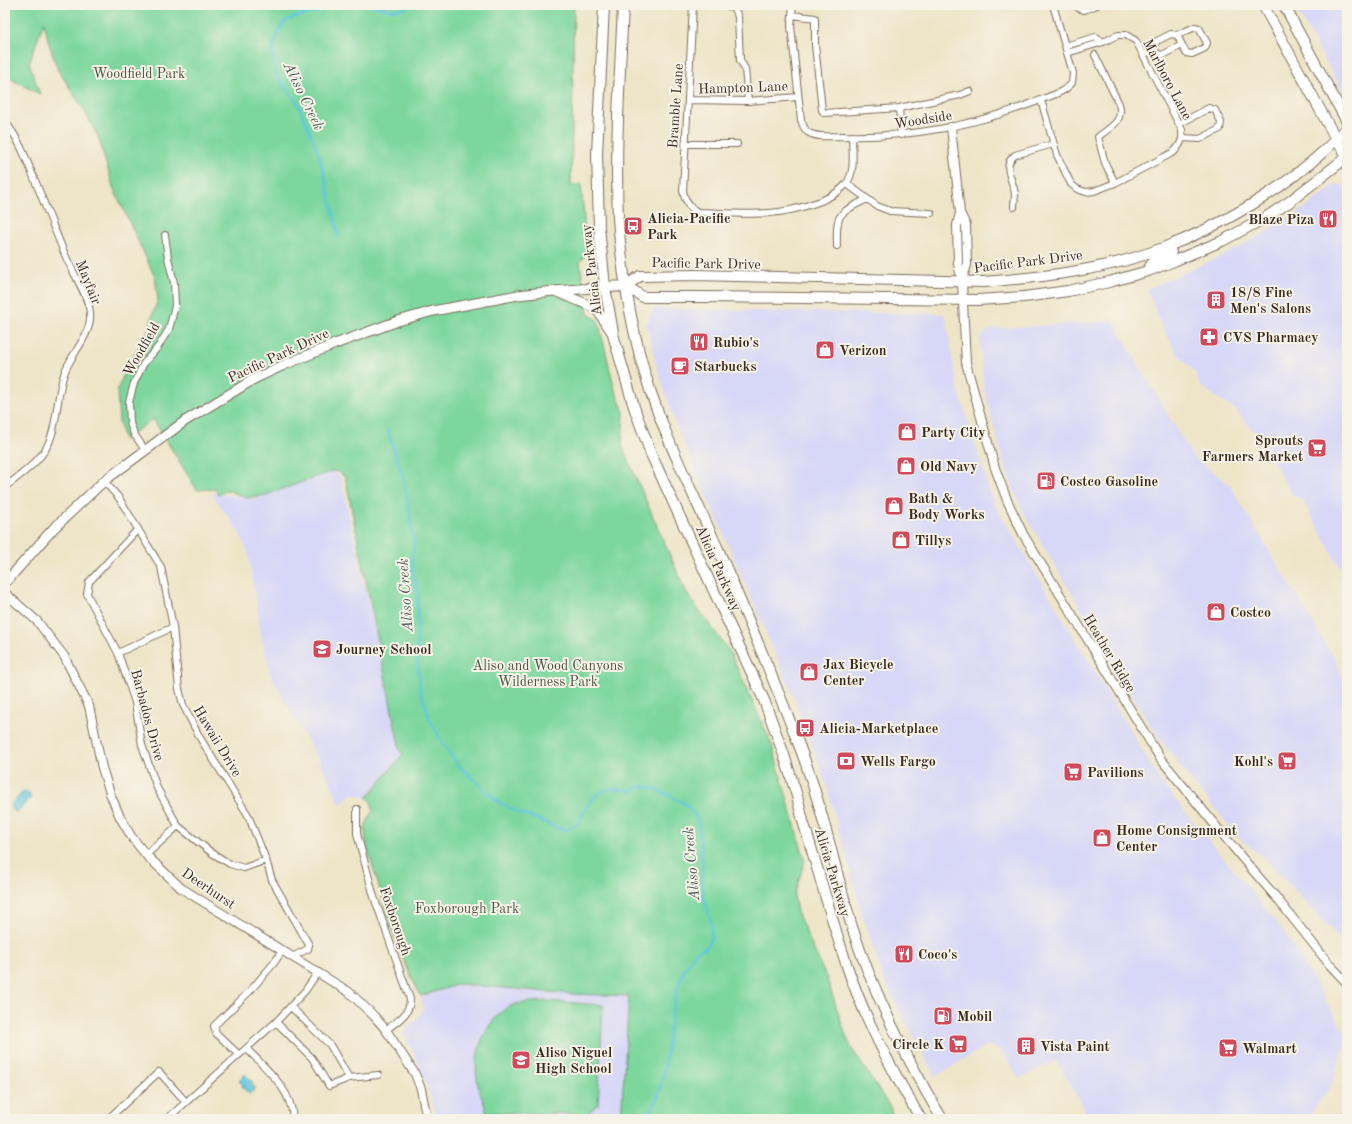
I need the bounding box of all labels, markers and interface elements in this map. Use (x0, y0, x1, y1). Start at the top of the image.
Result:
street label: Marlboro Lane (1140, 37, 1194, 122)
water label: Aliso Creek (279, 59, 326, 133)
street label: Bramble Lane (666, 63, 686, 149)
park label: Woodfield Park (93, 67, 185, 81)
street label: Hampton Lane (698, 79, 788, 97)
street label: Woodside (893, 109, 953, 131)
restaurant icon: Blaze Piza (1317, 208, 1339, 230)
place label: Alicia-Pacific Park (647, 212, 730, 242)
place label: Blaze Piza (1248, 213, 1314, 227)
bus stop icon: Alicia-Pacific Park (622, 215, 644, 237)
street label: Alicia Parkway (579, 223, 605, 317)
street label: Pacific Park Drive (973, 248, 1083, 276)
street label: Pacific Park Drive (651, 256, 761, 272)
street label: Mayfair (73, 258, 103, 307)
place label: 18/8 Fine Men's Salons (1230, 286, 1311, 316)
building icon: 18/8 Fine Men's Salons (1205, 289, 1227, 311)
street label: Woodfield (121, 320, 163, 379)
street label: Pacific Park Drive (226, 326, 331, 385)
pharmacy icon: CVS Pharmacy (1198, 326, 1220, 348)
restaurant icon: Rubio's (688, 331, 710, 353)
place label: CVS Pharmacy (1223, 331, 1319, 345)
place label: Rubio's (713, 336, 759, 350)
shop icon: Verizon (814, 339, 836, 361)
place label: Verizon (839, 344, 887, 358)
cafe icon: Starbucks (669, 355, 691, 377)
place label: Starbucks (694, 360, 756, 374)
shop icon: Party City (896, 421, 918, 443)
place label: Party City (921, 426, 986, 440)
place label: Sprouts Farmers Market (1202, 434, 1303, 464)
supermarket icon: Sprouts Farmers Market (1306, 437, 1328, 459)
shop icon: Old Navy (895, 455, 917, 477)
place label: Old Navy (920, 460, 978, 474)
fuel station icon: Costco Gasoline (1035, 470, 1057, 492)
place label: Costco Gasoline (1060, 475, 1158, 489)
place label: Bath & Body Works (908, 492, 985, 522)
shop icon: Bath & Body Works (883, 495, 905, 517)
street label: Alicia Parkway (693, 523, 743, 614)
shop icon: Tillys (890, 529, 912, 551)
place label: Tillys (915, 534, 951, 548)
water label: Aliso Creek (396, 558, 417, 633)
shop icon: Costco (1205, 601, 1227, 623)
place label: Costco (1230, 606, 1271, 620)
street label: Heather Ridge (1080, 612, 1138, 695)
school or university icon: Journey School (311, 638, 333, 660)
place label: Journey School (336, 643, 432, 657)
place label: Jax Bicycle Center (823, 658, 894, 688)
park label: Aliso and Wood Canyons Wilderness Park (473, 659, 623, 689)
shop icon: Jax Bicycle Center (798, 661, 820, 683)
street label: Barbados Drive (128, 668, 166, 763)
street label: Hawaii Drive (191, 704, 244, 779)
bus stop icon: Alicia-Marketplace (794, 717, 816, 739)
place label: Alicia-Marketplace (819, 722, 938, 736)
bank icon: Wells Fargo (835, 750, 857, 772)
supermarket icon: Kohl's (1276, 750, 1298, 772)
place label: Wells Fargo (860, 755, 936, 769)
place label: Kohl's (1234, 755, 1273, 769)
supermarket icon: Pavilions (1062, 761, 1084, 783)
place label: Pavilions (1087, 766, 1144, 780)
place label: Home Consignment Center (1116, 824, 1237, 854)
water label: Aliso Creek (682, 826, 703, 902)
street label: Alicia Parkway (812, 826, 852, 919)
shop icon: Home Consignment Center (1091, 827, 1113, 849)
street label: Deerhurst (179, 866, 238, 912)
street label: Foxborough (377, 885, 413, 958)
park label: Foxborough Park (415, 902, 519, 916)
restaurant icon: Coco's (893, 943, 915, 965)
place label: Coco's (918, 948, 957, 962)
fuel station icon: Mobil (932, 1005, 954, 1027)
place label: Mobil (957, 1010, 992, 1024)
supermarket icon: Circle K (947, 1033, 969, 1055)
building icon: Vista Paint (1015, 1035, 1037, 1057)
supermarket icon: Walmart (1217, 1037, 1239, 1059)
place label: Circle K (892, 1038, 944, 1052)
place label: Vista Paint (1040, 1040, 1110, 1054)
place label: Walmart (1242, 1042, 1297, 1056)
place label: Aliso Niguel High School (535, 1046, 612, 1076)
school or university icon: Aliso Niguel High School (510, 1049, 532, 1071)

